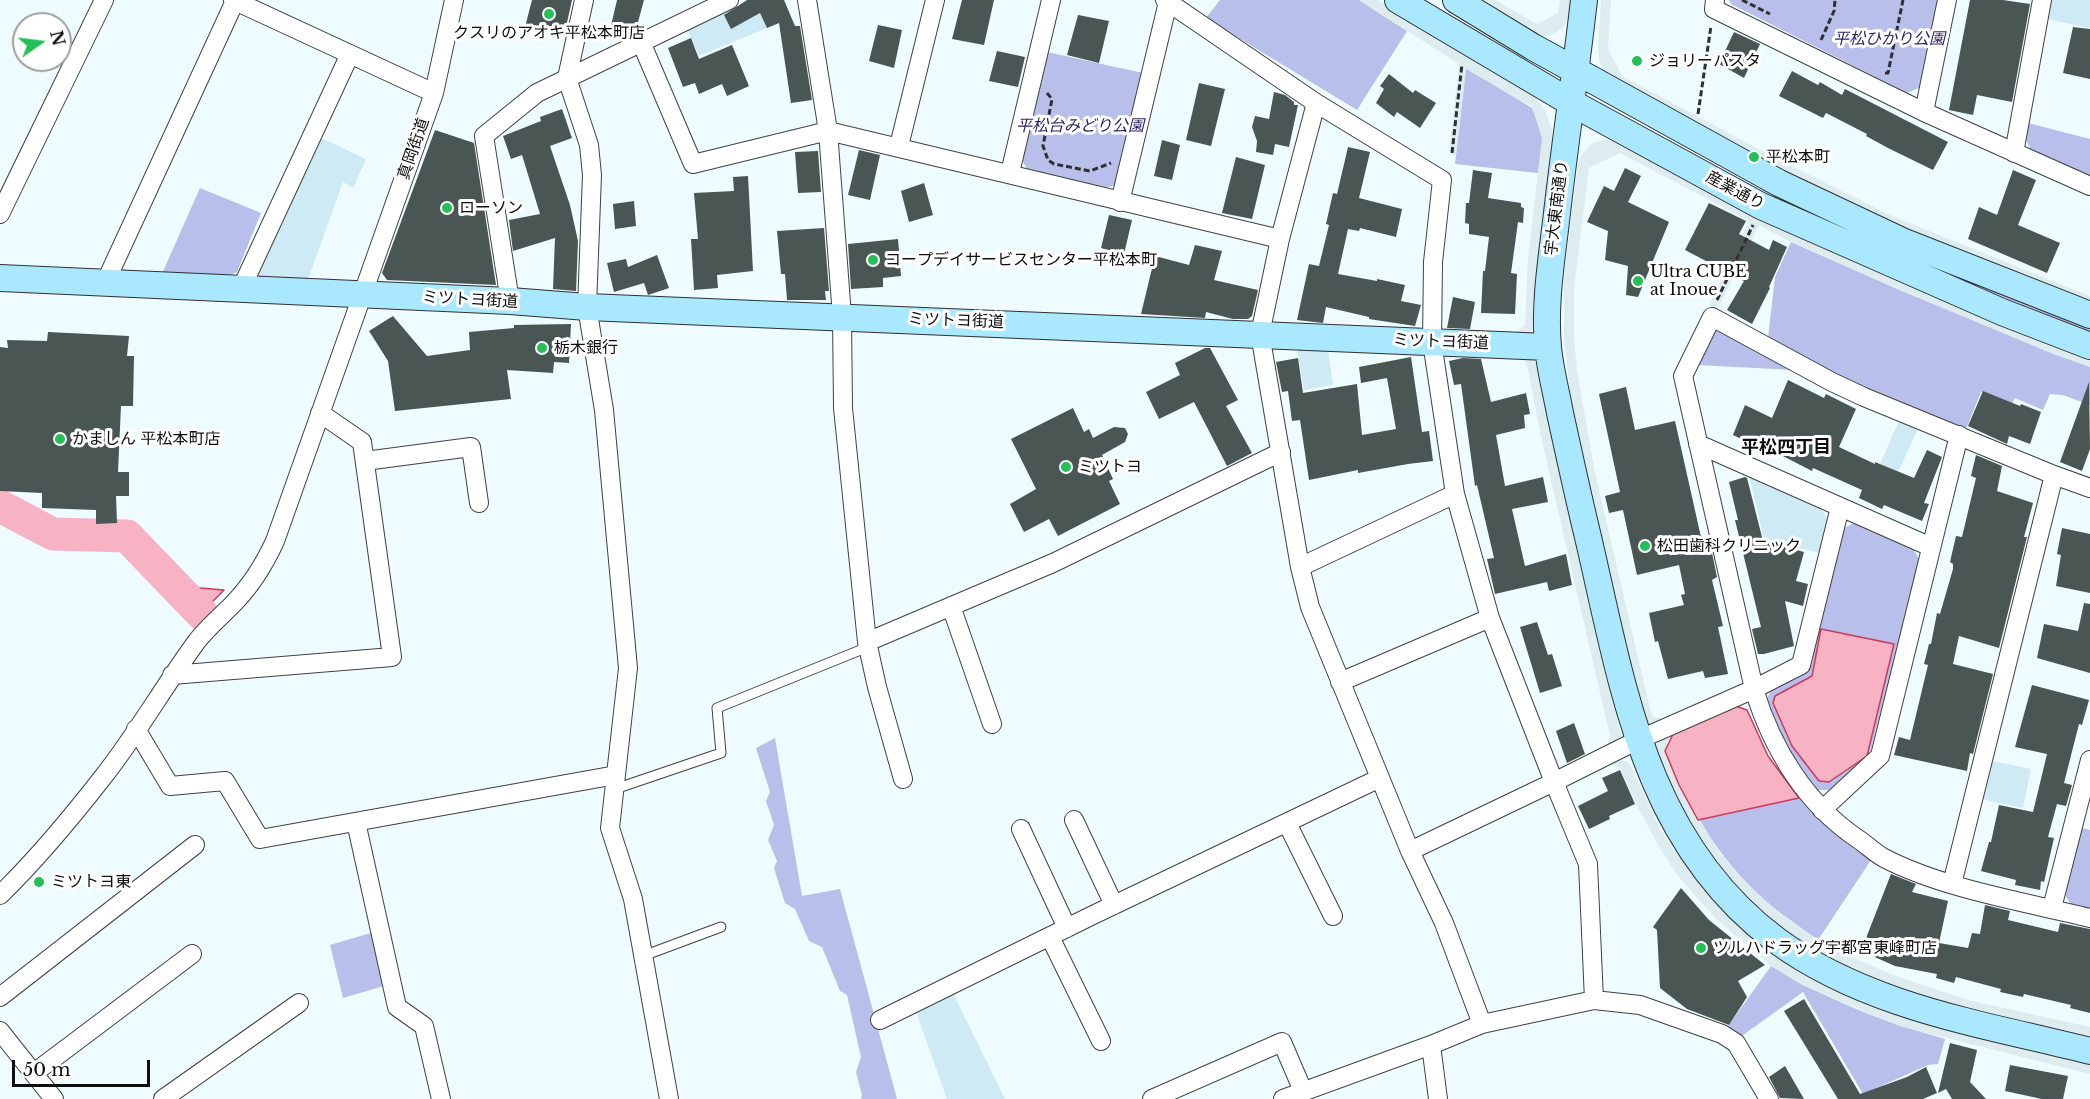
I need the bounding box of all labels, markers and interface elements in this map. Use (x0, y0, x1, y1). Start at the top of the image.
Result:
marker: クスリのアオキ平松本町店 (542, 7, 556, 21)
north arrow (12, 12, 72, 72)
place label: クスリのアオキ平松本町店 (453, 23, 645, 43)
text: N (46, 28, 69, 48)
park label: 平松ひかり公園 (1833, 29, 1945, 49)
place label: ジョリーパスタ (1649, 51, 1761, 71)
marker: ジョリーパスタ (1630, 54, 1644, 68)
street label: 真岡街道 (395, 116, 433, 182)
park label: 平松台みどり公園 (1016, 116, 1144, 136)
place label: 平松本町 (1766, 147, 1830, 167)
marker: 平松本町 (1747, 150, 1761, 164)
street label: 宇大東南通り (1542, 159, 1572, 257)
street label: 産業通り (1702, 168, 1768, 214)
place label: ローソン (459, 198, 523, 218)
marker: ローソン (440, 201, 454, 215)
place label: コープデイサービスセンター平松本町 (885, 250, 1157, 270)
marker: コープデイサービスセンター平松本町 (866, 253, 880, 267)
place label: Ultra CUBE at Inoue (1650, 262, 1747, 300)
marker: Ultra CUBE at Inoue (1631, 274, 1645, 288)
street label: ミツトヨ街道 (422, 288, 518, 312)
street label: ミツトヨ街道 (908, 310, 1004, 332)
street label: ミツトヨ街道 (1393, 331, 1489, 353)
place label: 栃木銀行 (554, 338, 618, 358)
marker: 栃木銀行 (535, 341, 549, 355)
place label: かましん 平松本町店 (72, 429, 221, 449)
marker: かましん 平松本町店 (53, 432, 67, 446)
district label: 平松四丁目 (1741, 437, 1831, 459)
place label: ミツトヨ (1078, 457, 1142, 477)
marker: ミツトヨ (1059, 460, 1073, 474)
place label: 松田歯科クリニック (1657, 536, 1801, 556)
marker: 松田歯科クリニック (1638, 539, 1652, 553)
place label: ミツトヨ東 (51, 872, 131, 892)
marker: ミツトヨ東 (32, 875, 46, 889)
place label: ツルハドラッグ宇都宮東峰町店 (1713, 938, 1937, 958)
marker: ツルハドラッグ宇都宮東峰町店 (1694, 941, 1708, 955)
scale bar (15, 1048, 153, 1086)
text: 50 m (23, 1059, 71, 1081)

